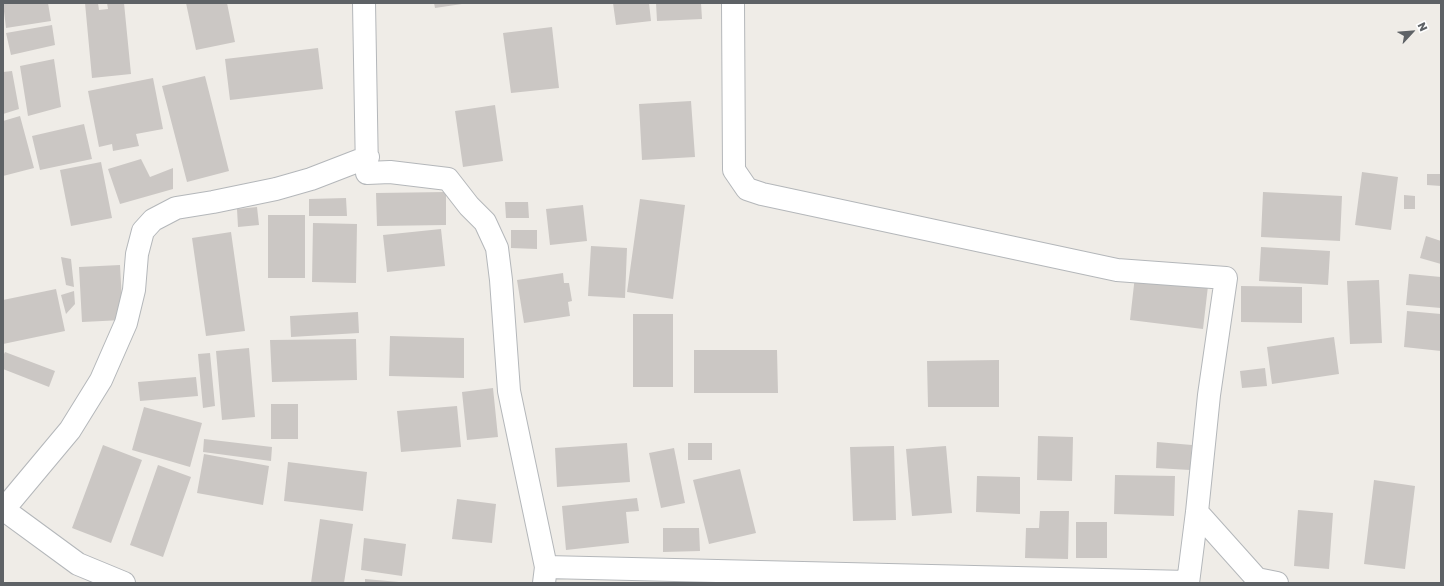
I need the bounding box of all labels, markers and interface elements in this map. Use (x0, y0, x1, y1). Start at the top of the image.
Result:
north arrow (1392, 12, 1432, 52)
text: N (1416, 20, 1431, 33)

